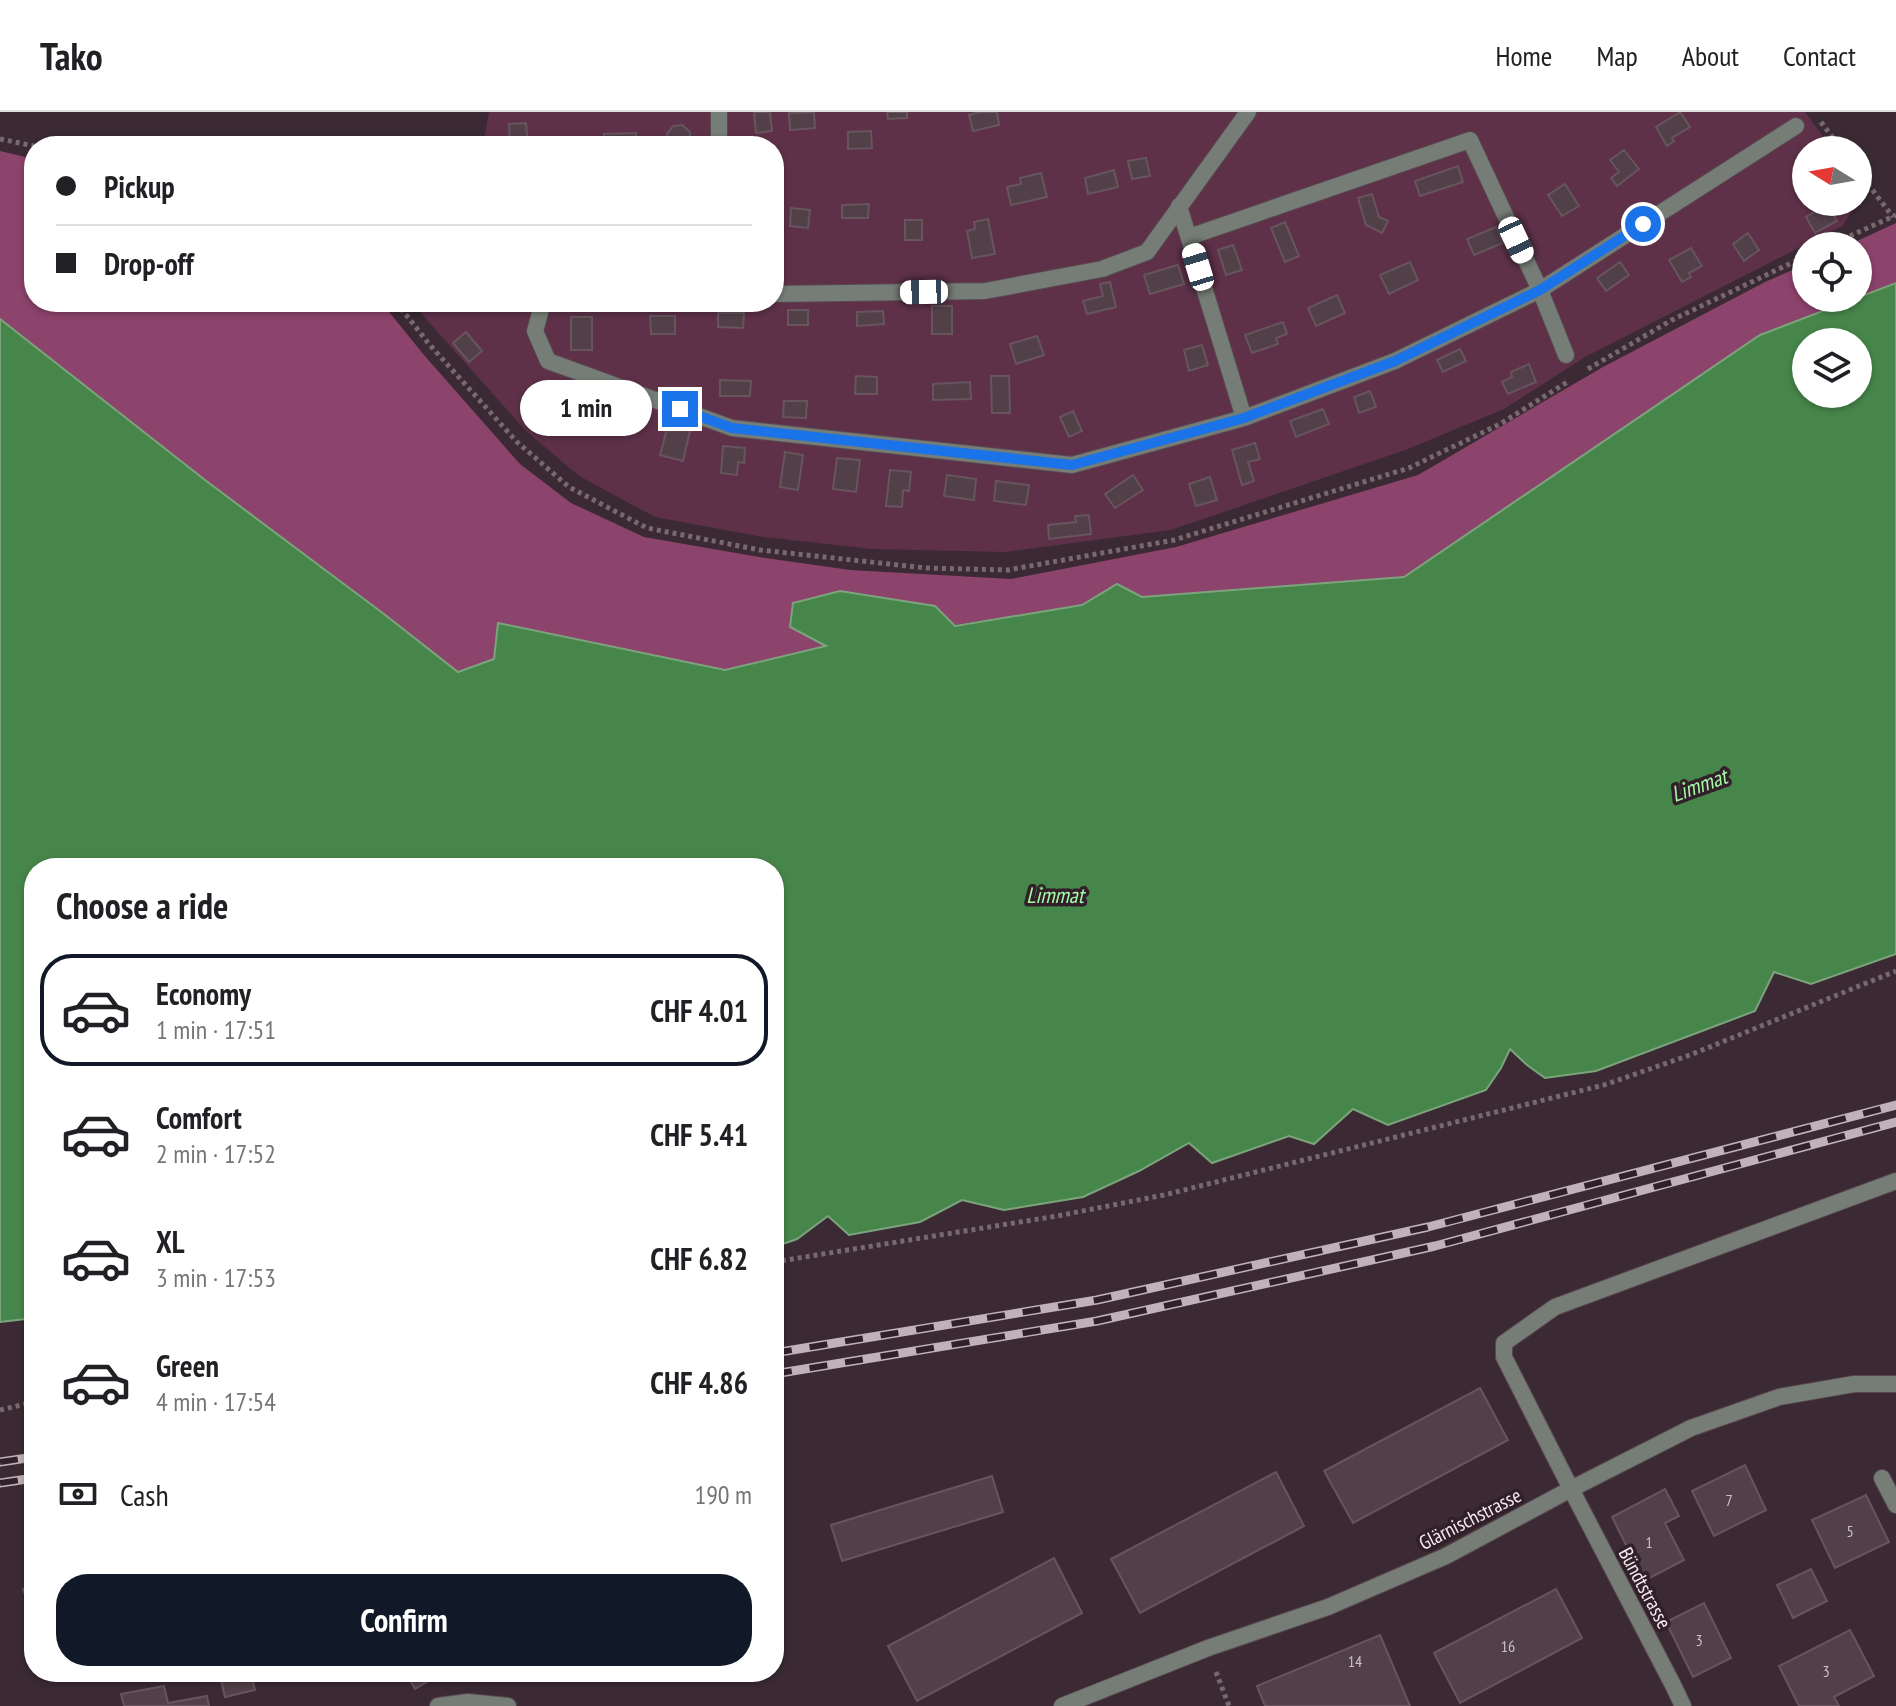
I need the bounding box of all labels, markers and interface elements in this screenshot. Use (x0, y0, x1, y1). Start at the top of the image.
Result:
text: Tako (40, 31, 103, 80)
text: Home (1496, 37, 1552, 74)
text: Map (1596, 37, 1638, 74)
text: About (1682, 37, 1739, 74)
text: Contact (1783, 37, 1856, 74)
north arrow (1792, 136, 1872, 216)
map controls (1792, 136, 1872, 408)
text: Pickup (104, 167, 175, 206)
route start (1625, 206, 1661, 242)
car (1495, 213, 1537, 267)
button: locate (1792, 232, 1872, 312)
car (1180, 241, 1216, 293)
text: Drop-off (104, 244, 194, 283)
car (900, 280, 948, 304)
button: layers (1792, 328, 1872, 408)
callout: 1 min (520, 381, 652, 437)
text: 1 min (560, 391, 612, 424)
route end (662, 391, 698, 427)
water label: Limmat (1667, 761, 1734, 808)
water label: Limmat (1026, 881, 1087, 909)
text: Choose a ride (56, 882, 228, 929)
icon: car (60, 974, 132, 1046)
text: Economy (156, 974, 251, 1013)
text: CHF 4.01 (650, 991, 748, 1030)
text: 1 min · 17:51 (156, 1013, 276, 1046)
icon: car (60, 1098, 132, 1170)
text: Comfort (156, 1098, 242, 1137)
text: CHF 5.41 (650, 1115, 748, 1154)
text: 2 min · 17:52 (156, 1137, 276, 1170)
icon: car (60, 1222, 132, 1294)
text: XL (156, 1222, 185, 1261)
text: CHF 6.82 (650, 1239, 748, 1278)
text: 3 min · 17:53 (156, 1261, 276, 1294)
icon: car (60, 1346, 132, 1418)
text: Green (156, 1346, 219, 1385)
text: CHF 4.86 (650, 1363, 748, 1402)
text: 4 min · 17:54 (156, 1385, 276, 1418)
icon: cash (56, 1472, 100, 1516)
text: Cash (120, 1475, 169, 1514)
text: 190 m (694, 1478, 752, 1511)
street label: Glärnischstrasse (1415, 1482, 1525, 1556)
house number: 7 (1725, 1490, 1733, 1510)
house number: 5 (1846, 1521, 1854, 1541)
house number: 1 (1645, 1532, 1653, 1552)
street label: Bündtstrasse (1613, 1543, 1677, 1633)
button: Confirm (56, 1574, 752, 1666)
house number: 3 (1695, 1630, 1703, 1650)
house number: 16 (1501, 1636, 1515, 1656)
house number: 14 (1348, 1651, 1362, 1671)
house number: 3 (1822, 1661, 1830, 1681)

